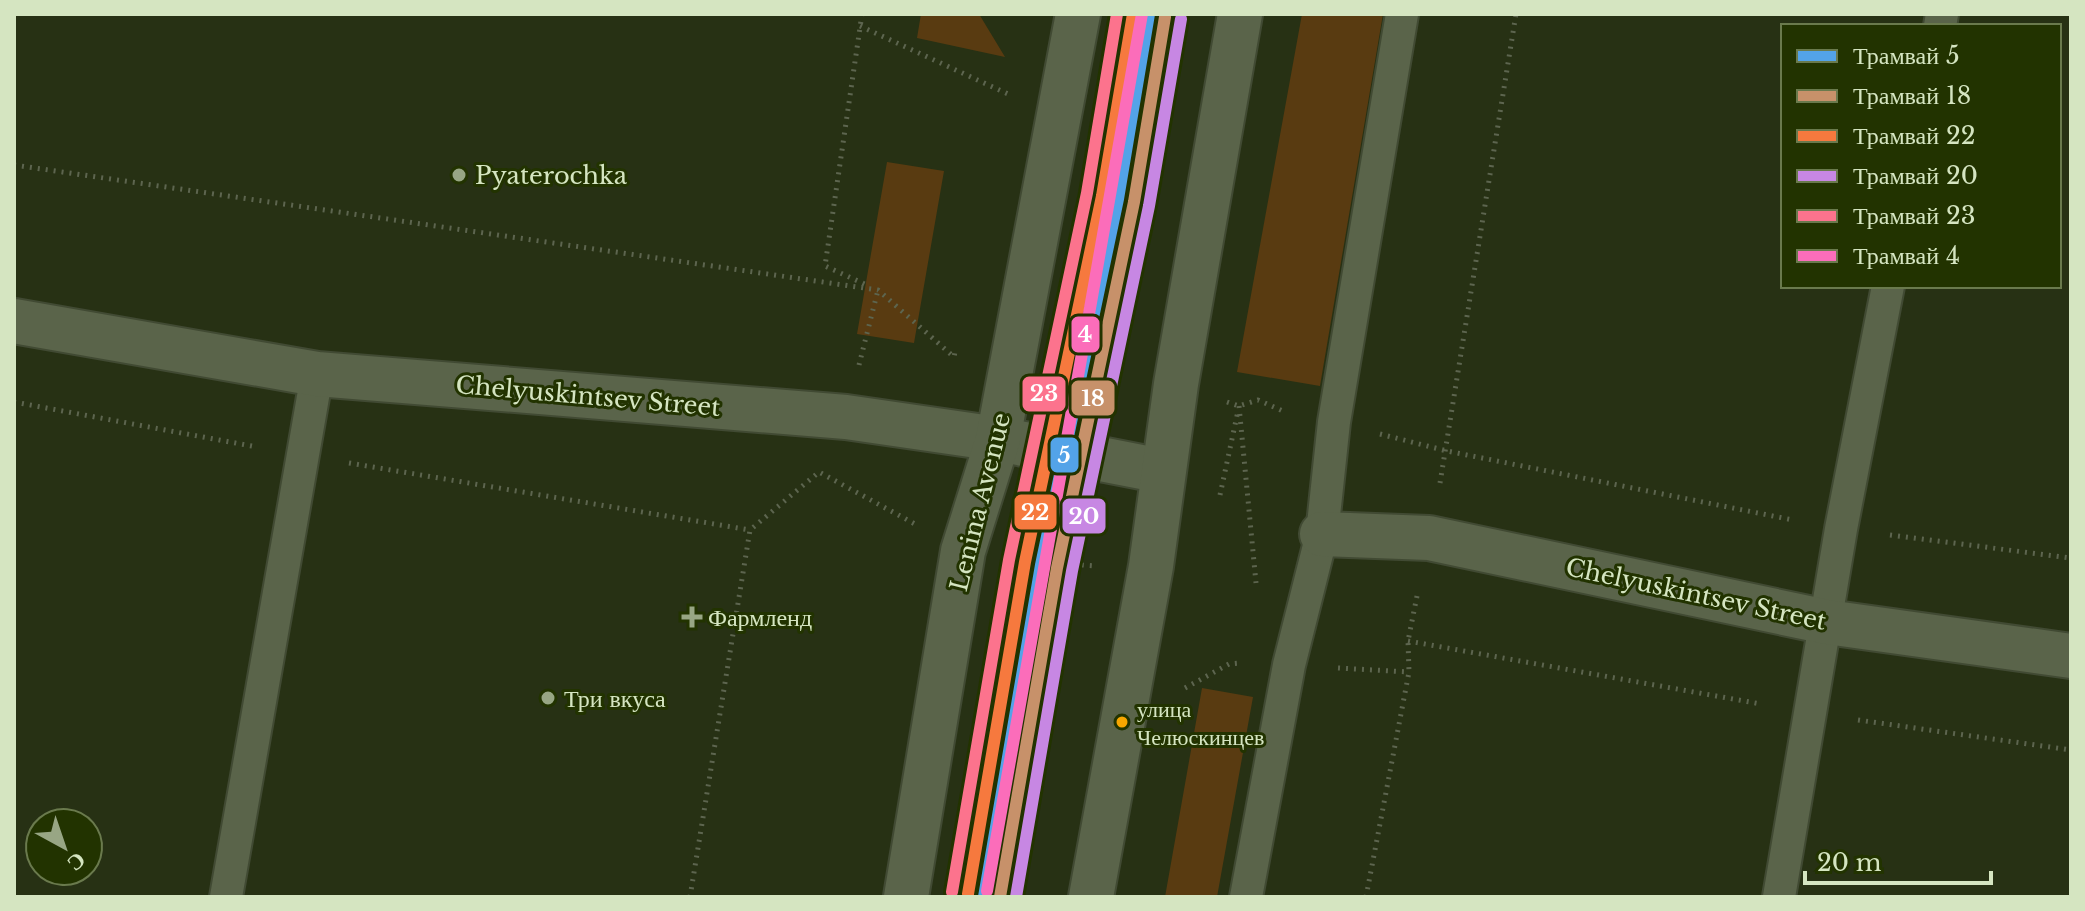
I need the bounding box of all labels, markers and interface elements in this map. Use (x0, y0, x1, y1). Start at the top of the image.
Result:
legend (1781, 24, 2061, 288)
text: Трамвай 5 (1853, 41, 1960, 70)
text: Трамвай 18 (1853, 81, 1971, 110)
text: Трамвай 22 (1853, 121, 1976, 150)
place label: Pyaterochka (475, 161, 628, 190)
text: Трамвай 20 (1853, 161, 1978, 190)
marker: Pyaterochka (450, 166, 468, 184)
text: Трамвай 23 (1853, 201, 1976, 230)
text: Трамвай 4 (1853, 241, 1960, 270)
line badge: 4 (1070, 315, 1101, 354)
text: 4 (1078, 321, 1092, 348)
street label: Chelyuskintsev Street (455, 370, 721, 422)
line badge: 23 (1021, 375, 1067, 413)
line badge: 18 (1070, 379, 1116, 417)
text: 23 (1030, 380, 1058, 407)
text: 18 (1081, 385, 1105, 412)
street label: Lenina Avenue (944, 410, 1016, 594)
line badge: 5 (1049, 436, 1080, 474)
text: 5 (1057, 442, 1071, 469)
line badge: 22 (1013, 493, 1058, 531)
line badge: 20 (1061, 497, 1107, 535)
text: 22 (1021, 499, 1049, 526)
text: 20 (1069, 503, 1099, 530)
street label: Chelyuskintsev Street (1563, 552, 1829, 636)
place label: Фармленд (708, 603, 812, 632)
marker: Фармленд (683, 608, 701, 626)
place label: Три вкуса (564, 684, 666, 713)
marker: Три вкуса (539, 689, 557, 707)
place label: улица Челюскинцев (1137, 696, 1264, 751)
marker: улица Челюскинцев (1114, 714, 1130, 730)
north arrow (24, 807, 104, 887)
scale bar (1805, 835, 1991, 885)
text: С (62, 846, 91, 877)
text: 20 m (1817, 848, 1882, 877)

